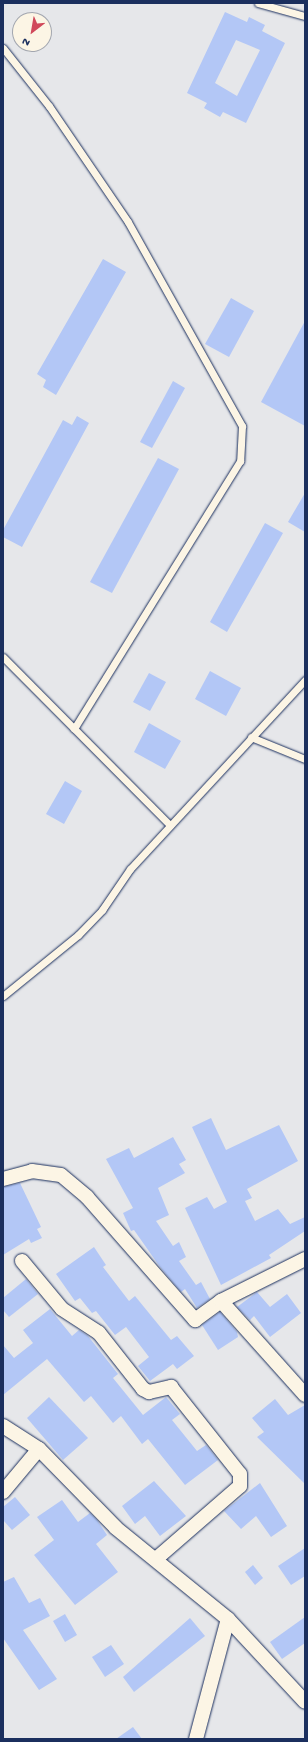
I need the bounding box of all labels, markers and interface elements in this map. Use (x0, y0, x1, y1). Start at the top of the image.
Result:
north arrow (12, 12, 52, 52)
text: N (20, 34, 33, 48)

